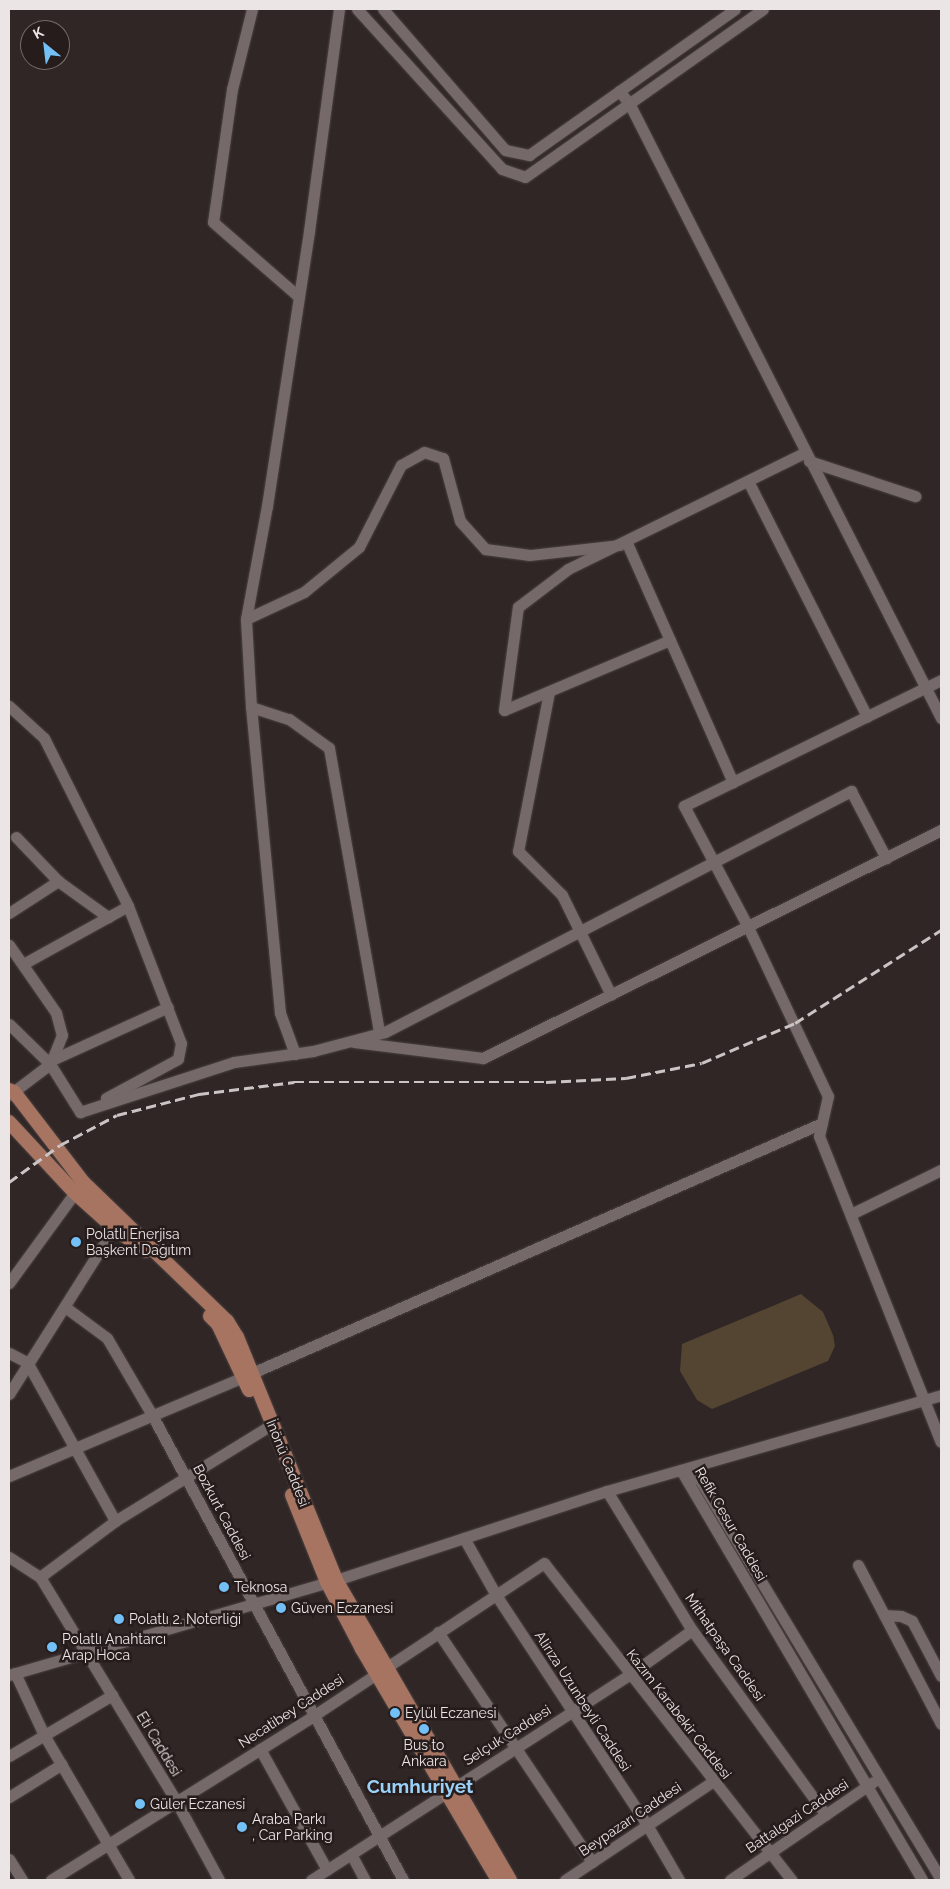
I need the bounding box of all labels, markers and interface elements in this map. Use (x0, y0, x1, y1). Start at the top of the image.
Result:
north arrow (20, 20, 70, 70)
text: K (30, 23, 46, 42)
place label: Polatlı Enerjisa Başkent Dağıtım (86, 1226, 191, 1258)
marker: Polatlı Enerjisa Başkent Dağıtım (70, 1236, 82, 1248)
street label: İnönü Caddesi (263, 1417, 313, 1509)
street label: Bozkurt Caddesi (190, 1461, 254, 1563)
street label: Refik Cesur Caddesi (691, 1464, 771, 1584)
place label: Teknosa (234, 1579, 287, 1595)
marker: Teknosa (218, 1581, 230, 1593)
street label: Mithatpaşa Caddesi (682, 1590, 768, 1704)
place label: Güven Eczanesi (291, 1600, 393, 1616)
marker: Güven Eczanesi (275, 1602, 287, 1614)
place label: Polatlı 2. Noterliği (129, 1611, 241, 1627)
marker: Polatlı 2. Noterliği (113, 1613, 125, 1625)
street label: Alirıza Uzunbeyli Caddesi (531, 1628, 635, 1774)
place label: Polatlı Anahtarcı Arap Hoca (62, 1631, 166, 1664)
marker: Polatlı Anahtarcı Arap Hoca (46, 1641, 58, 1653)
street label: Kazım Karabekir Caddesi (623, 1646, 735, 1782)
street label: Necatibey Caddesi (235, 1671, 347, 1751)
street label: Selçuk Caddesi (460, 1701, 554, 1769)
place label: Eylül Eczanesi (405, 1705, 497, 1721)
marker: Eylül Eczanesi (389, 1707, 401, 1719)
street label: Eti Caddesi (133, 1709, 185, 1779)
marker: Bus to Ankara (418, 1723, 430, 1735)
place label: Bus to Ankara (401, 1737, 447, 1770)
street label: Battalgazi Caddesi (742, 1775, 852, 1857)
district label: Cumhuriyet (367, 1776, 473, 1798)
street label: Beypazarı Caddesi (576, 1779, 684, 1859)
place label: Güler Eczanesi (150, 1796, 246, 1812)
marker: Güler Eczanesi (134, 1798, 146, 1810)
place label: Araba Parkı , Car Parking (252, 1811, 333, 1844)
marker: Araba Parkı , Car Parking (236, 1821, 248, 1833)

